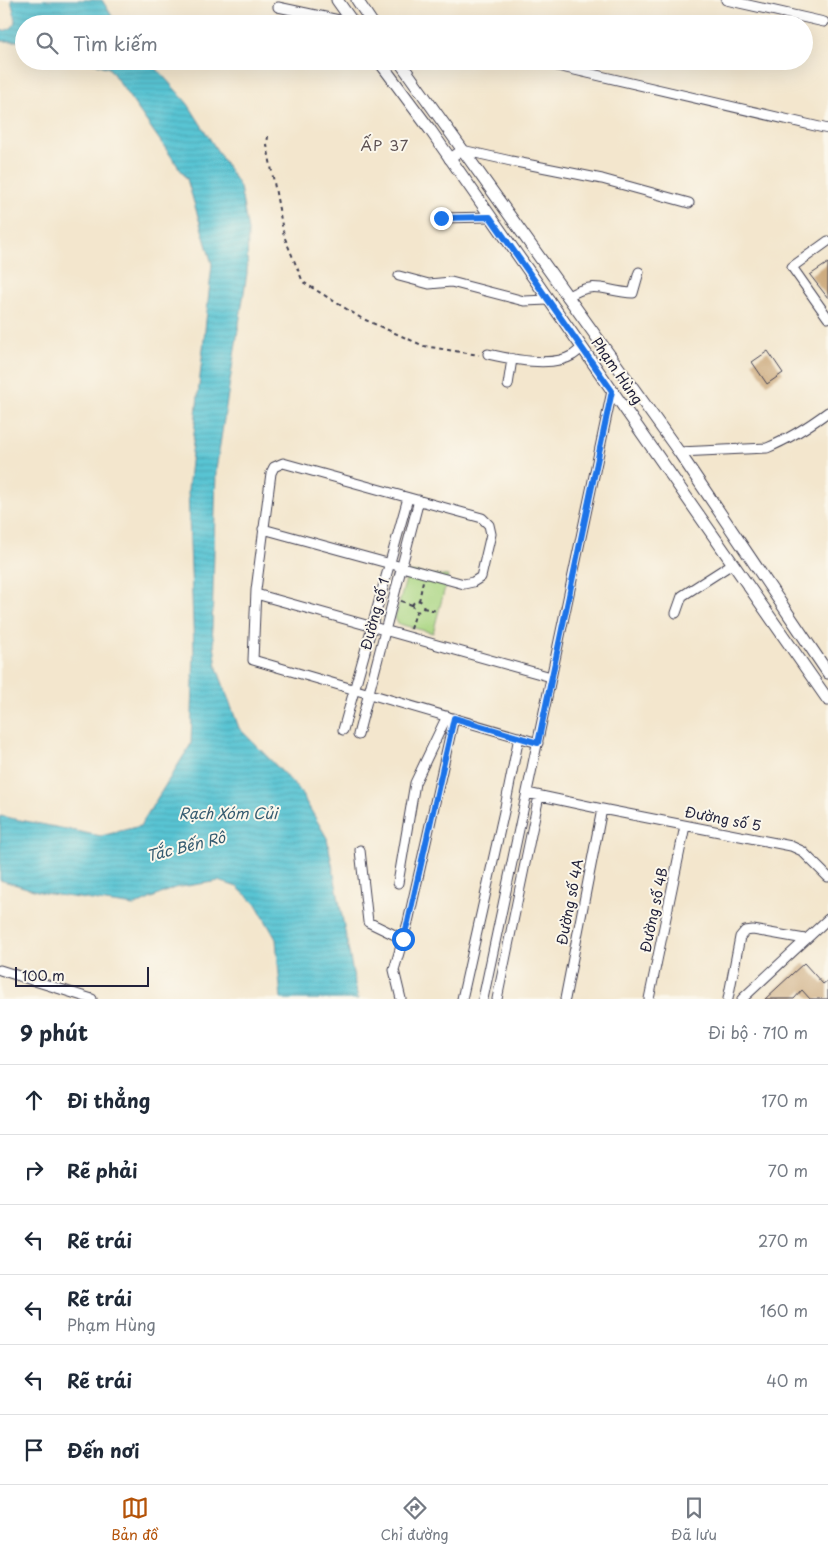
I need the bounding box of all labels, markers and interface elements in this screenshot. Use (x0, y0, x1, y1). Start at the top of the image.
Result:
search box (15, 15, 813, 70)
icon: search (33, 29, 61, 57)
text: Tìm kiếm (73, 29, 158, 57)
district label: ẤP 37 (361, 133, 409, 156)
route end (430, 207, 453, 230)
street label: Phạm Hùng (587, 333, 648, 409)
street label: Đường số 1 (355, 575, 394, 652)
water label: Rạch Xóm Củi (179, 801, 280, 824)
street label: Đường số 5 (683, 801, 763, 836)
water label: Tắc Bến Rô (144, 824, 229, 866)
street label: Đường số 4A (551, 857, 588, 947)
street label: Đường số 4B (634, 866, 673, 954)
route start (392, 928, 415, 951)
scale bar (15, 964, 149, 987)
text: 100 m (22, 965, 65, 986)
text: 9 phút (20, 1016, 88, 1048)
text: Đi bộ · 710 m (708, 1020, 808, 1044)
icon: ahead (20, 1086, 48, 1114)
text: Đi thẳng (67, 1086, 150, 1114)
text: 170 m (762, 1088, 808, 1112)
icon: right (20, 1156, 48, 1184)
text: Rẽ phải (67, 1156, 138, 1184)
text: 70 m (768, 1158, 808, 1182)
icon: left (20, 1226, 48, 1254)
text: Rẽ trái (67, 1226, 132, 1254)
text: 270 m (758, 1228, 808, 1252)
text: Rẽ trái (67, 1284, 132, 1312)
icon: left (20, 1296, 48, 1324)
text: 160 m (760, 1298, 808, 1322)
text: Phạm Hùng (67, 1312, 156, 1336)
icon: left (20, 1366, 48, 1394)
text: Rẽ trái (67, 1366, 132, 1394)
text: 40 m (766, 1368, 808, 1392)
icon: arrive (20, 1436, 48, 1464)
text: Đến nơi (67, 1436, 140, 1464)
tab: Bản đồ (111, 1494, 158, 1545)
tab: Chỉ đường (381, 1494, 449, 1545)
tab: Đã lưu (671, 1494, 717, 1545)

